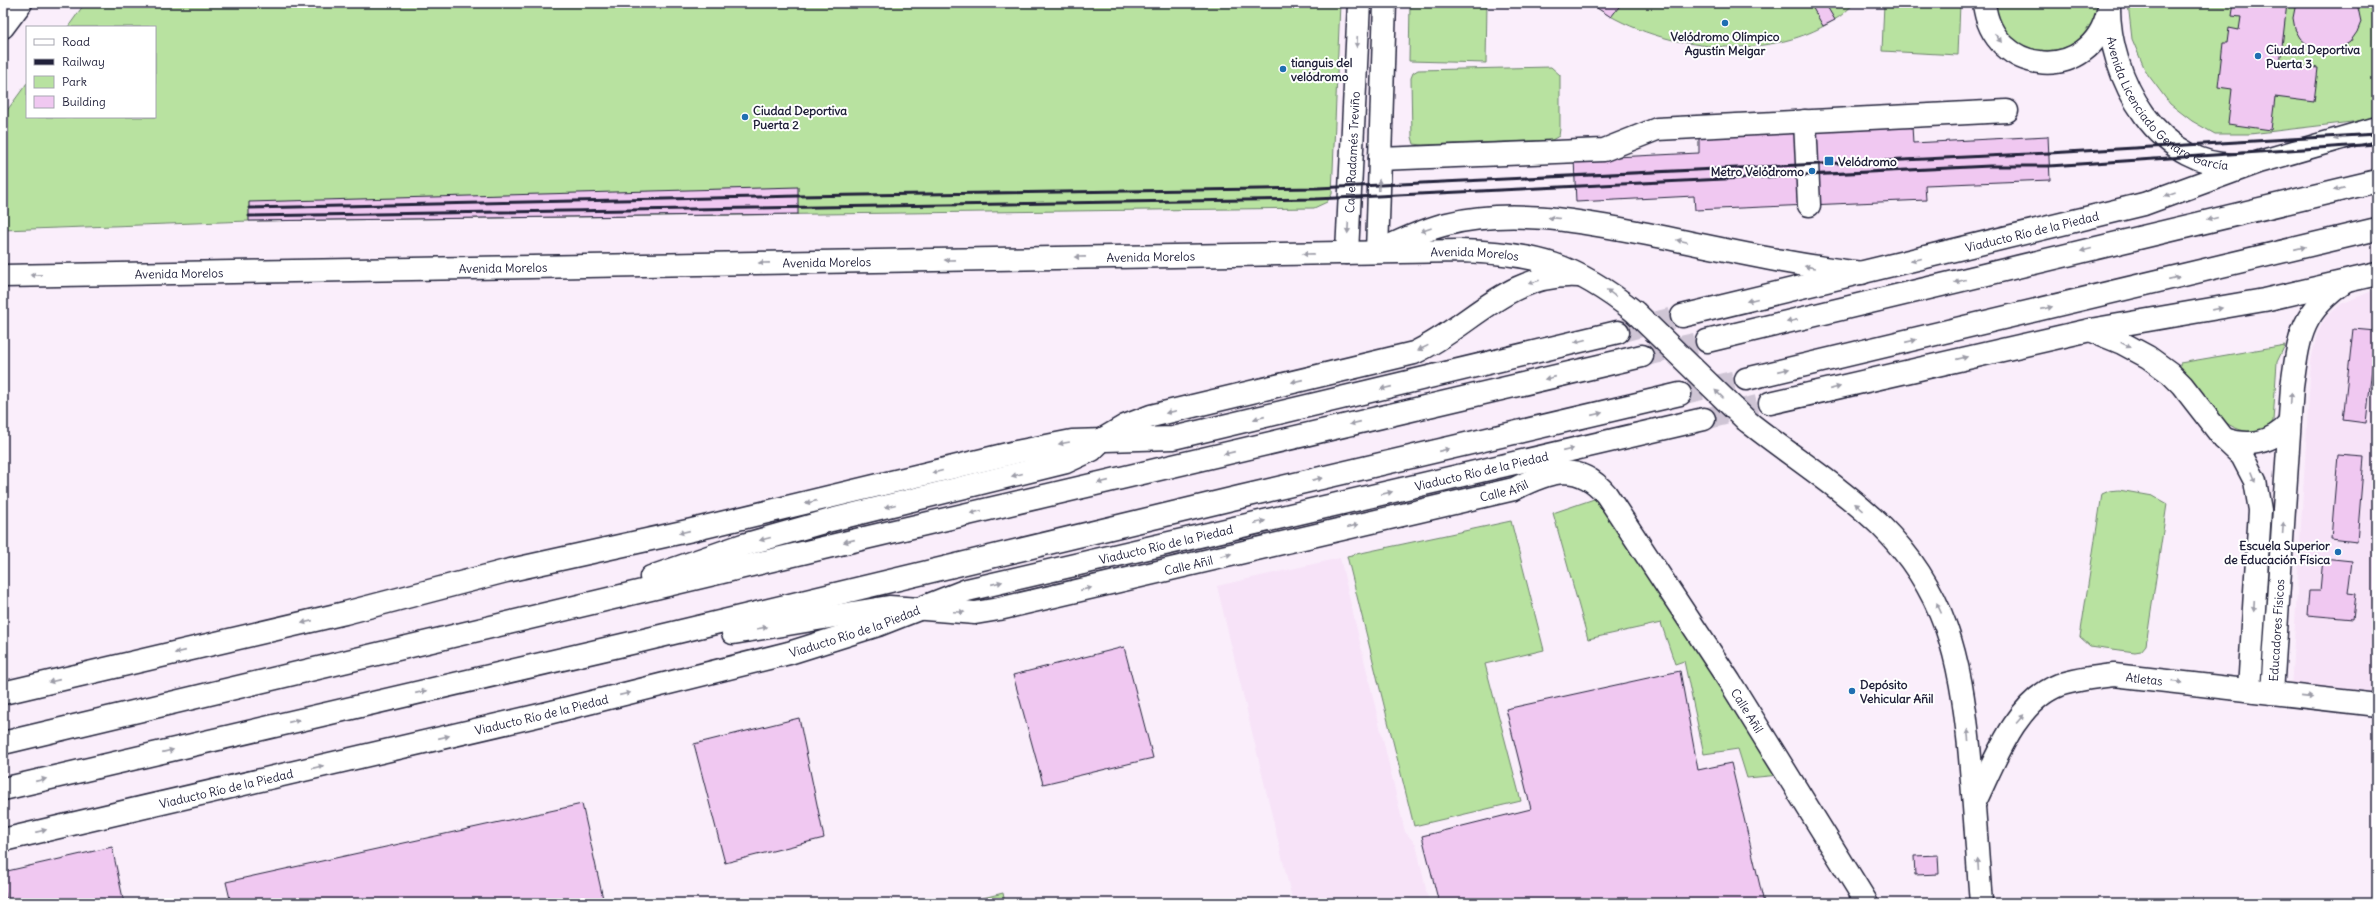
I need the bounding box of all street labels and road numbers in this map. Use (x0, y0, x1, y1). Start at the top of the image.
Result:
street label: Avenida Licenciado Genaro García (2104, 35, 2229, 172)
street label: Calle Radamés Treviño (1341, 91, 1362, 213)
street label: Viaducto Río de la Piedad (1964, 208, 2100, 255)
street label: Avenida Morelos (1430, 243, 1520, 263)
street label: Avenida Morelos (1106, 248, 1195, 265)
street label: Avenida Morelos (782, 254, 871, 270)
street label: Avenida Morelos (458, 259, 547, 276)
street label: Avenida Morelos (135, 265, 223, 281)
street label: Viaducto Río de la Piedad (1413, 448, 1550, 493)
street label: Calle Añil (1478, 476, 1530, 504)
street label: Viaducto Río de la Piedad (1097, 521, 1234, 567)
street label: Calle Añil (1163, 552, 1214, 578)
street label: Educadores Físicos (2265, 578, 2287, 682)
street label: Viaducto Río de la Piedad (787, 602, 922, 660)
street label: Atletas (2125, 669, 2164, 688)
street label: Calle Añil (1728, 685, 1767, 735)
street label: Viaducto Río de la Piedad (473, 691, 610, 737)
street label: Viaducto Río de la Piedad (158, 765, 294, 811)

